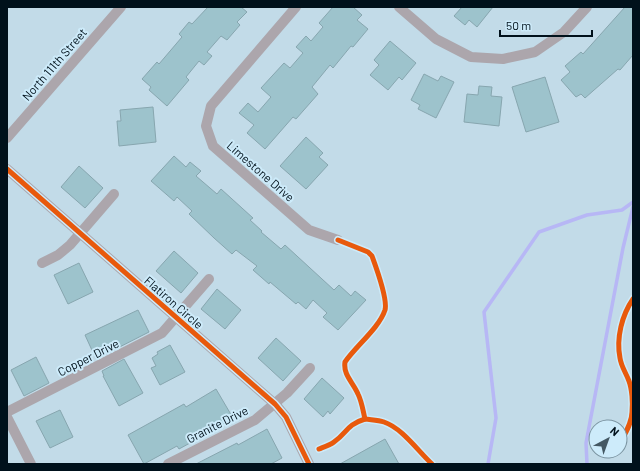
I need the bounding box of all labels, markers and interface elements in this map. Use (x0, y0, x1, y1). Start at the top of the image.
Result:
scale bar (500, 12, 592, 38)
text: 50 m (506, 18, 531, 32)
street label: North 111th Street (19, 25, 89, 103)
street label: Limestone Drive (225, 138, 297, 204)
street label: Flatiron Circle (142, 273, 206, 331)
street label: Copper Drive (55, 336, 121, 378)
street label: Granite Drive (184, 403, 250, 445)
north arrow (588, 419, 628, 459)
text: N (608, 424, 622, 438)

